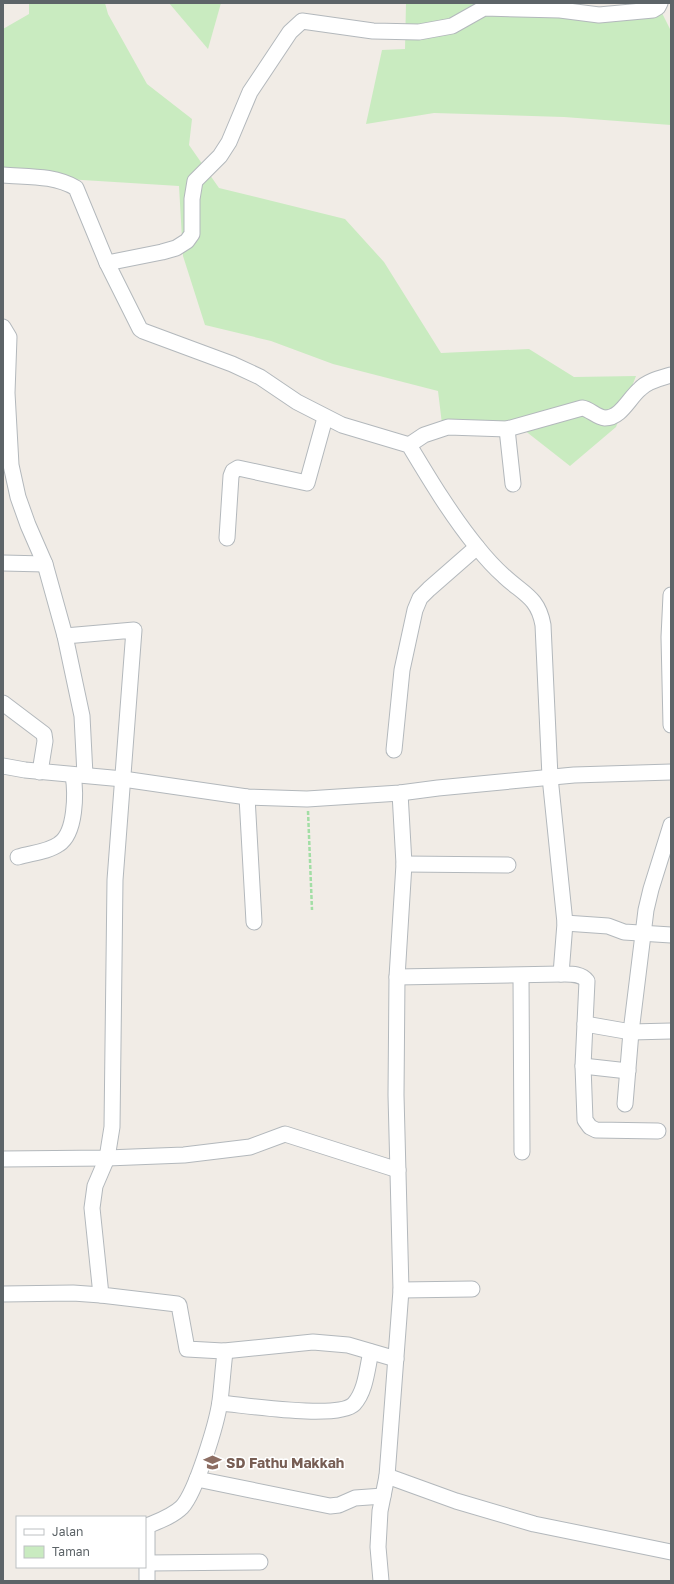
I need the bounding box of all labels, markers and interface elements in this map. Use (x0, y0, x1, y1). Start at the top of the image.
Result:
school or university icon: SD Fathu Makkah (203, 1453, 223, 1473)
place label: SD Fathu Makkah (226, 1454, 344, 1471)
legend (16, 1516, 146, 1568)
text: Jalan (52, 1524, 83, 1539)
text: Taman (52, 1544, 90, 1559)

